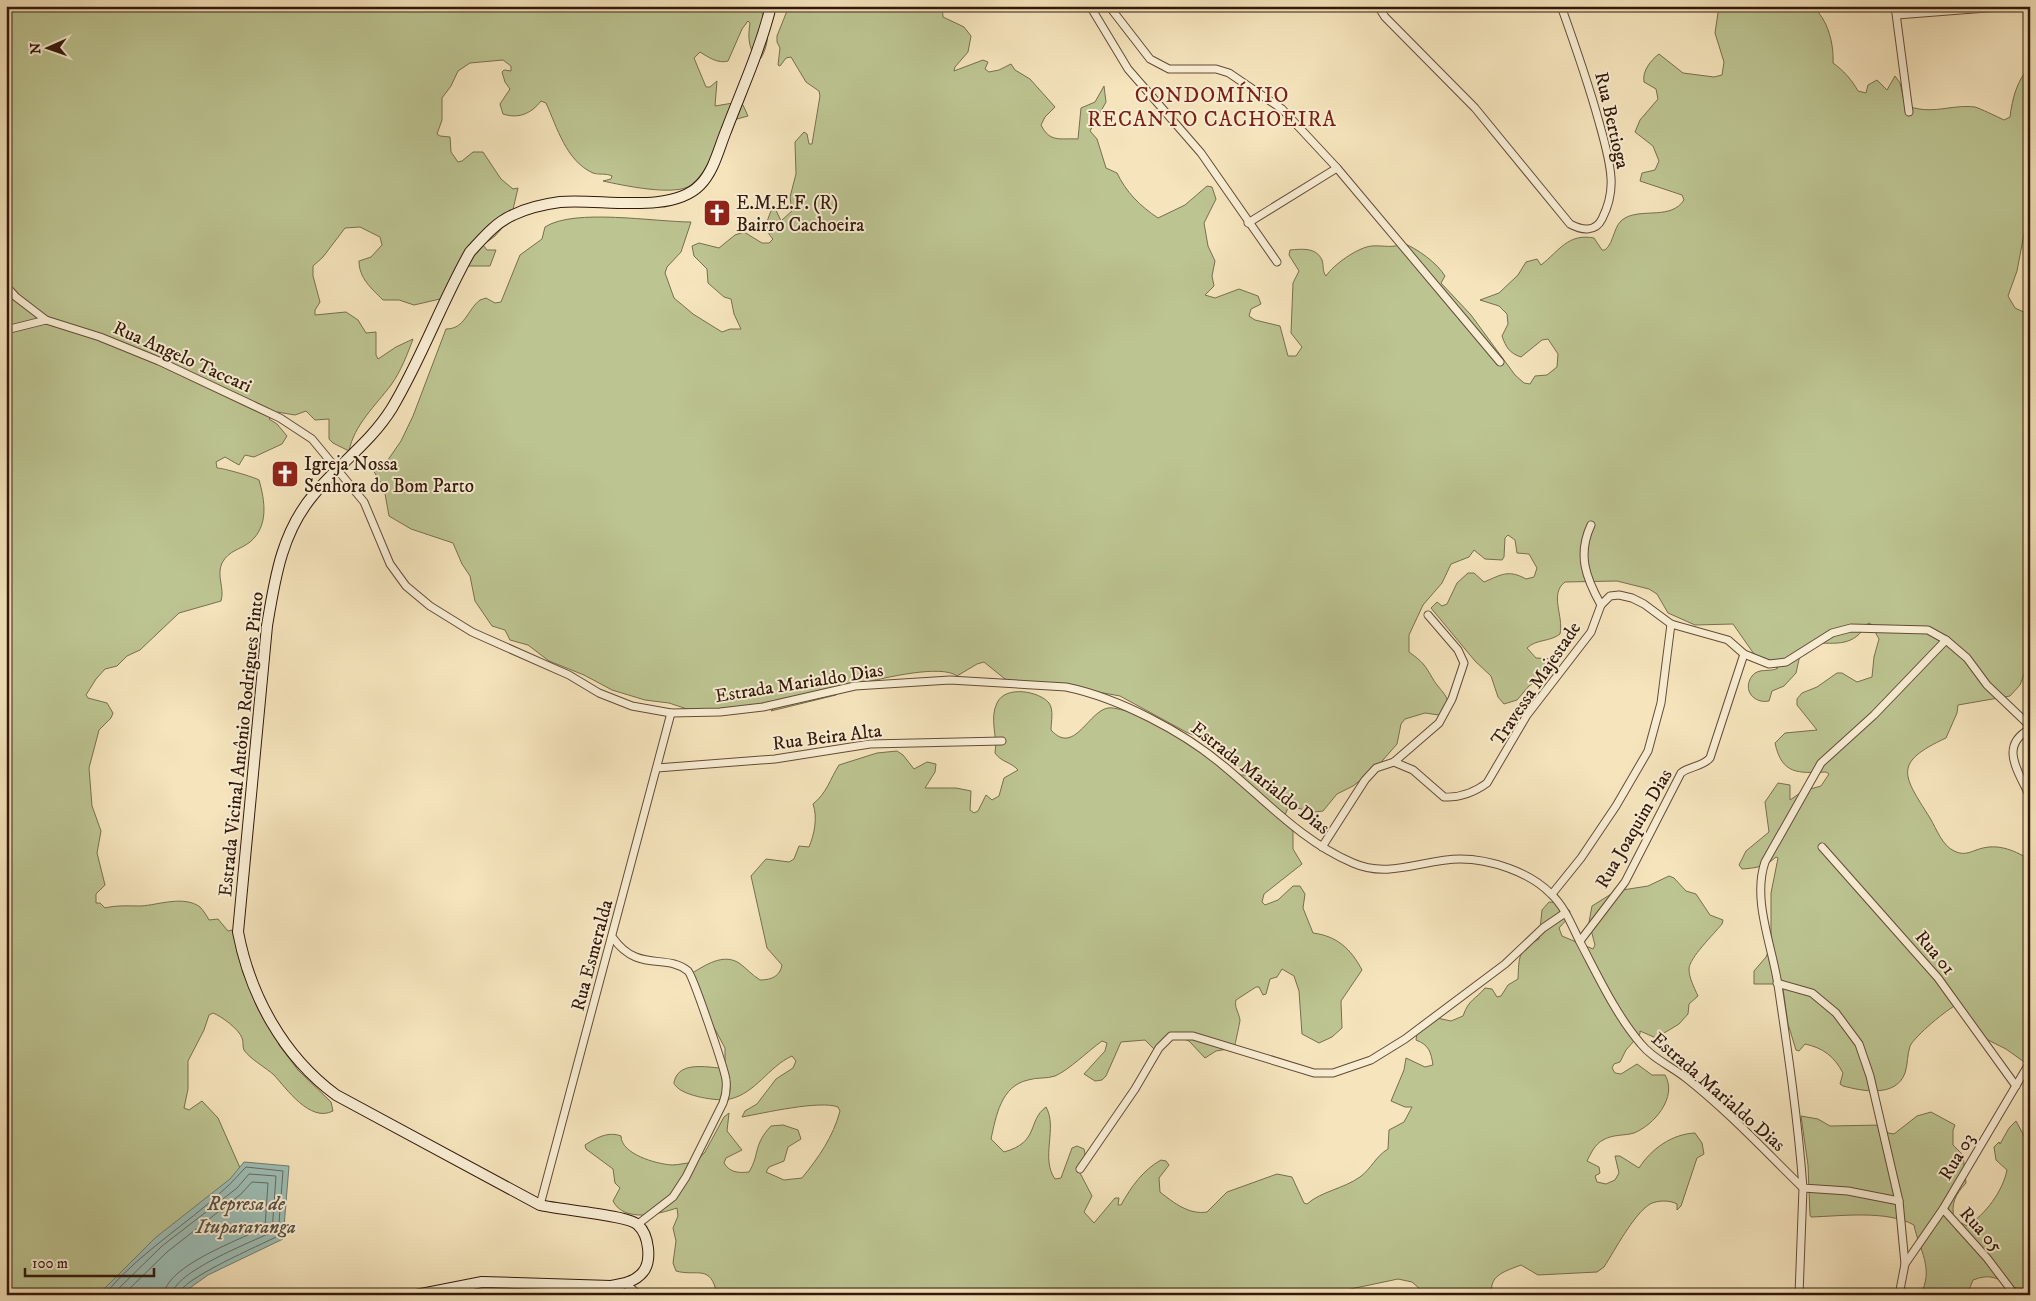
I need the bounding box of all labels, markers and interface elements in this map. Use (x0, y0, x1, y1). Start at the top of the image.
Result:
north arrow (22, 22, 72, 72)
text: N (27, 42, 45, 54)
street label: Rua Bertioga (1589, 70, 1634, 171)
district label: CONDOMÍNIO RECANTO CACHOEIRA (1087, 81, 1337, 133)
place label: E.M.E.F. (R) Bairro Cachoeira (736, 192, 864, 237)
church icon: E.M.E.F. (R) Bairro Cachoeira (702, 198, 732, 228)
street label: Rua Angelo Taccari (110, 317, 255, 398)
place label: Igreja Nossa Senhora do Bom Parto (304, 453, 474, 498)
church icon: Igreja Nossa Senhora do Bom Parto (270, 459, 300, 489)
street label: Estrada Vicinal Antônio Rodrigues Pinto (214, 590, 269, 898)
street label: Travessa Majestade (1486, 617, 1586, 750)
street label: Estrada Marialdo Dias (713, 659, 885, 708)
street label: Estrada Marialdo Dias (1186, 717, 1334, 840)
street label: Rua Beira Alta (771, 719, 883, 756)
street label: Rua Joaquim Dias (1591, 765, 1679, 893)
street label: Rua Esmeralda (567, 897, 618, 1014)
street label: Rua 01 (1910, 926, 1960, 980)
street label: Estrada Marialdo Dias (1646, 1028, 1790, 1157)
street label: Rua 03 (1934, 1129, 1980, 1185)
water label: Represa de Itupararanga (194, 1192, 296, 1240)
street label: Rua 05 (1954, 1202, 2008, 1258)
scale bar (25, 1246, 154, 1278)
text: 100 m (32, 1254, 68, 1273)

